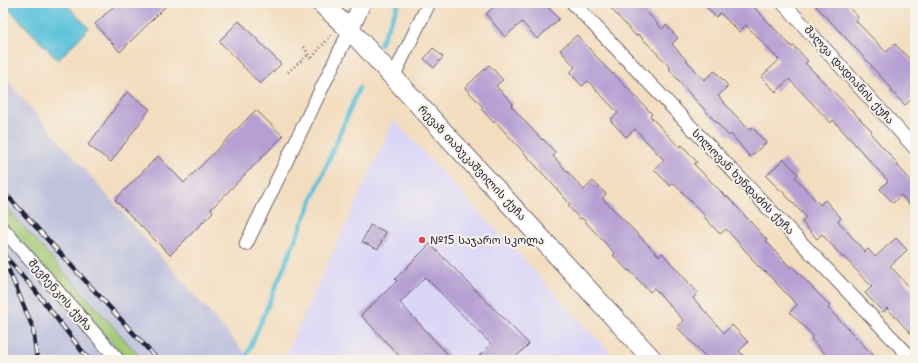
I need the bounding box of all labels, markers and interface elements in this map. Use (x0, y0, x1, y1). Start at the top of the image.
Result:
street label: შალვა დადიანის ქუჩა (801, 23, 897, 127)
street label: რევაზ თაბუკაშვილის ქუჩა (415, 102, 529, 224)
street label: სილოვან ხუნდაძის ქუჩა (689, 126, 797, 238)
place label: №15 საჯარო სკოლა (430, 233, 544, 248)
marker: №15 საჯარო სკოლა (417, 235, 427, 245)
street label: შევჩენკოს ქუჩა (25, 256, 95, 334)

